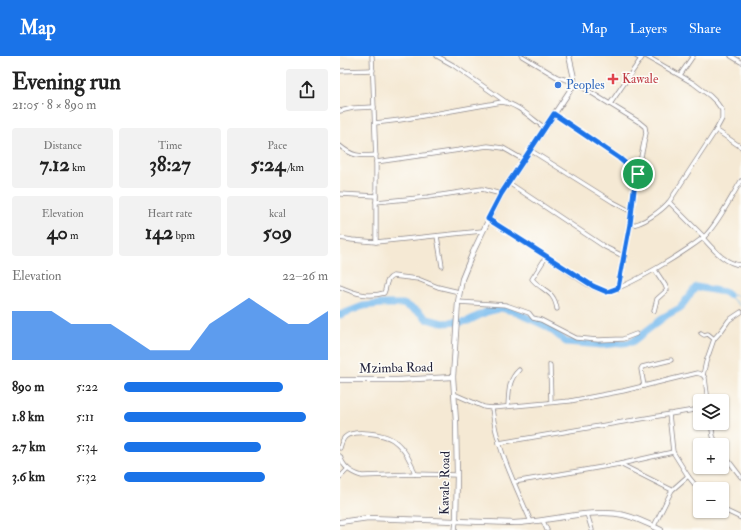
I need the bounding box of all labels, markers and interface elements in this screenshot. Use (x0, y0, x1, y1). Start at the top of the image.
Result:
text: Map (20, 16, 56, 40)
text: Map (581, 20, 607, 37)
text: Layers (629, 20, 667, 37)
text: Share (689, 20, 721, 37)
text: Evening run (12, 68, 121, 96)
button: share (286, 69, 328, 111)
place label: Kawale (622, 71, 659, 87)
marker: Kawale (607, 73, 619, 85)
place label: Peoples (566, 77, 605, 94)
marker: Peoples (553, 80, 563, 90)
text: 21:05 · 8 × 890 m (12, 97, 96, 113)
text: Distance (43, 139, 82, 152)
text: Time (158, 139, 182, 152)
text: Pace (267, 139, 287, 152)
text: 7.12 (40, 152, 70, 177)
text: 38:27 (149, 152, 191, 177)
text: 5:24 (251, 152, 285, 177)
pin (621, 157, 655, 191)
text: km (70, 161, 86, 174)
text: /km (285, 161, 304, 174)
icon: arrive (627, 163, 649, 185)
text: Elevation (42, 207, 84, 220)
text: Heart rate (148, 207, 192, 220)
text: kcal (269, 207, 286, 220)
text: 40 (47, 220, 68, 245)
text: 142 (145, 220, 173, 245)
text: 509 (263, 220, 292, 245)
text: m (68, 229, 79, 242)
text: bpm (173, 229, 195, 242)
text: Elevation (12, 268, 62, 284)
text: 22–26 m (282, 268, 328, 284)
street label: Mzimba Road (359, 359, 434, 377)
text: 890 m (12, 379, 44, 395)
text: 5:22 (76, 379, 98, 395)
map controls (693, 394, 729, 518)
button: layers (693, 394, 729, 430)
text: 1.8 km (12, 409, 44, 425)
text: 5:11 (76, 409, 94, 425)
button: + (693, 438, 729, 474)
text: 2.7 km (12, 439, 46, 455)
text: 5:34 (76, 439, 97, 455)
street label: Kavale Road (436, 450, 454, 515)
text: 3.6 km (12, 469, 45, 485)
text: 5:32 (76, 469, 97, 485)
button: − (693, 482, 729, 518)

